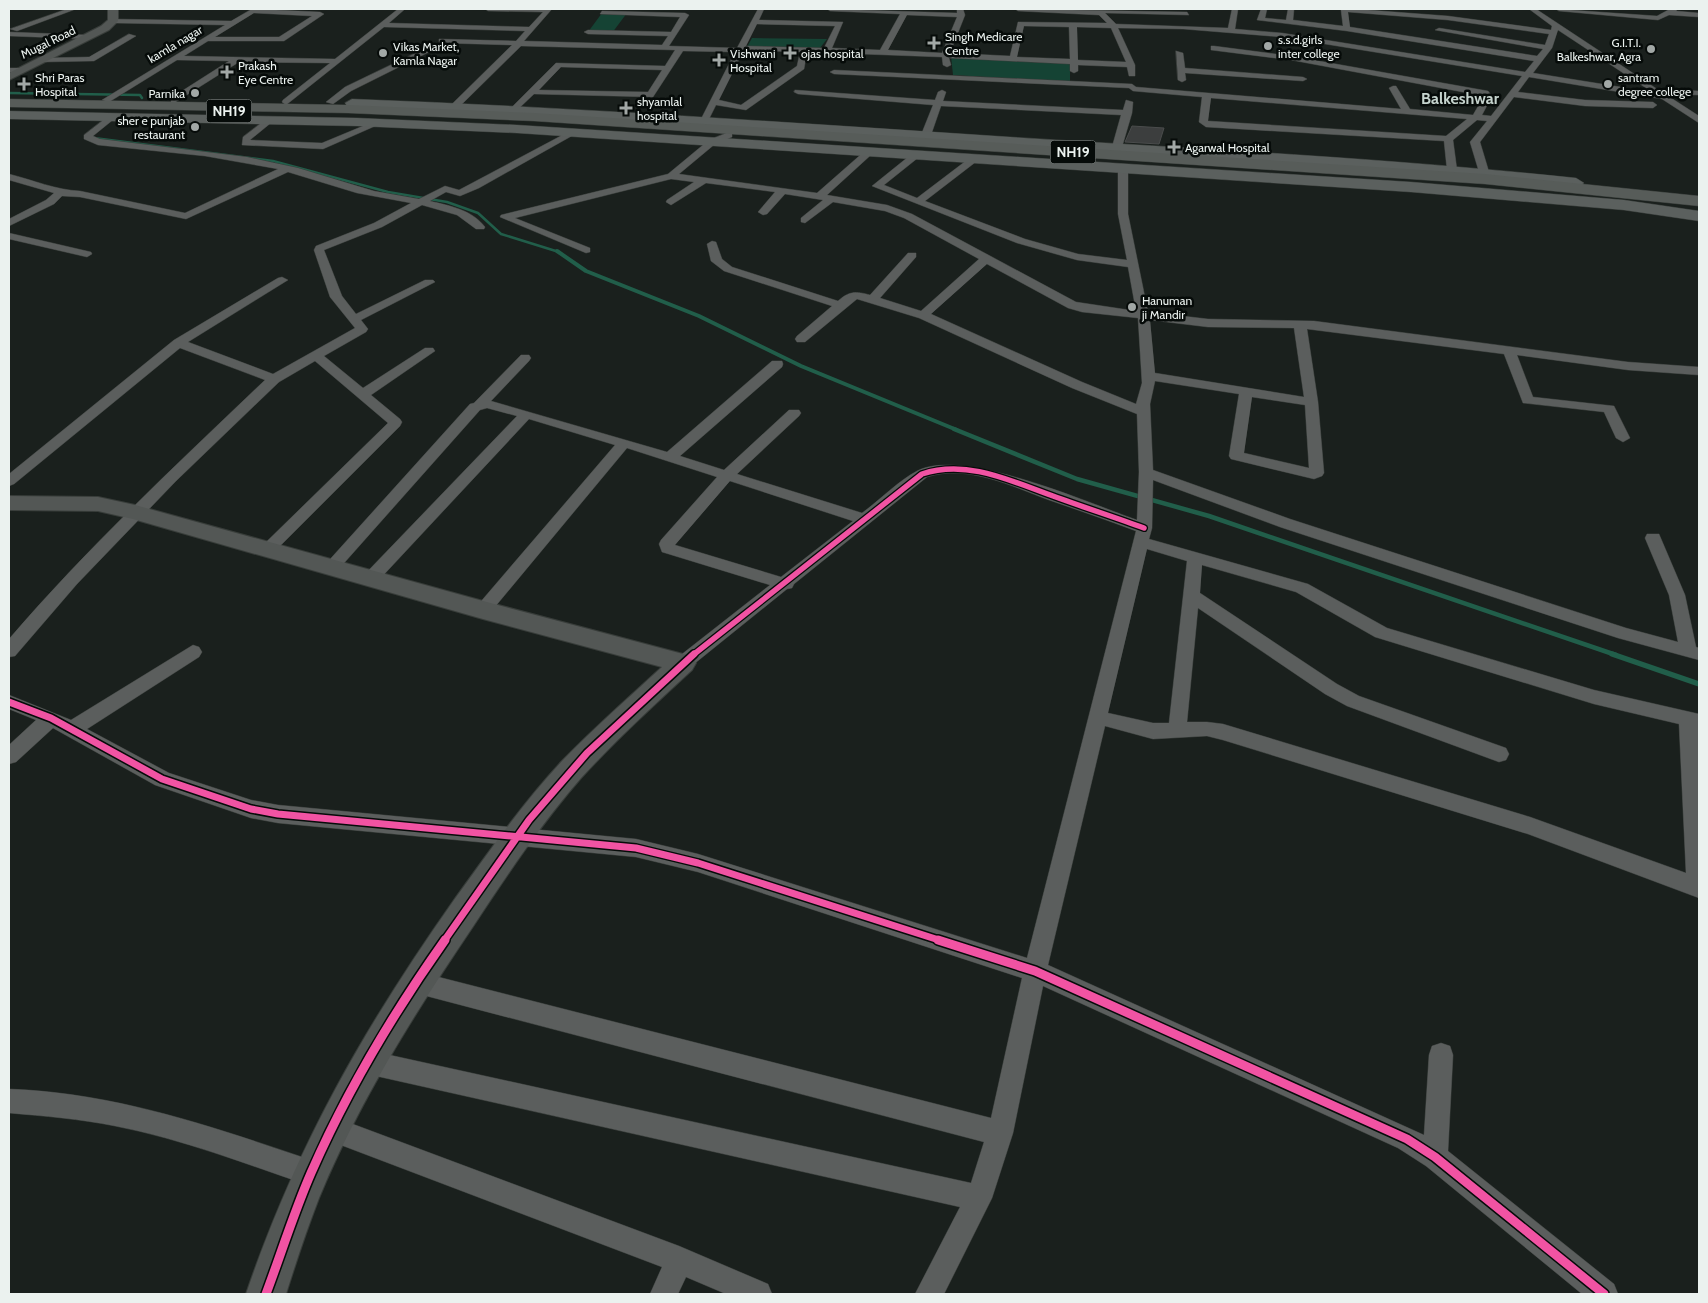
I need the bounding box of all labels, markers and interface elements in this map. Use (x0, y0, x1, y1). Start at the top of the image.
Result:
street label: Mugal Road (18, 22, 78, 62)
street label: kamla nagar (145, 22, 205, 66)
place label: Singh Medicare Centre (945, 29, 1022, 58)
place label: s.s.d.girls inter college (1278, 32, 1340, 61)
place label: G.I.T.I. Balkeshwar, Agra (1557, 35, 1641, 64)
marker: Singh Medicare Centre (927, 36, 941, 50)
place label: Vikas Market, Kamla Nagar (393, 39, 459, 68)
marker: s.s.d.girls inter college (1262, 40, 1274, 52)
marker: G.I.T.I. Balkeshwar, Agra (1645, 43, 1657, 55)
place label: Vishwani Hospital (730, 46, 775, 75)
marker: ojas hospital (783, 46, 797, 60)
place label: ojas hospital (801, 46, 864, 61)
marker: Vikas Market, Kamla Nagar (377, 47, 389, 59)
marker: Vishwani Hospital (712, 53, 726, 67)
place label: Prakash Eye Centre (238, 58, 293, 87)
marker: Prakash Eye Centre (220, 65, 234, 79)
place label: Shri Paras Hospital (35, 70, 84, 99)
place label: santram degree college (1618, 70, 1691, 99)
marker: Shri Paras Hospital (17, 77, 31, 91)
marker: santram degree college (1602, 78, 1614, 90)
place label: Parnika (148, 86, 185, 101)
marker: Parnika (189, 87, 201, 99)
district label: Balkeshwar (1421, 89, 1500, 108)
place label: shyamlal hospital (637, 94, 682, 123)
road number: NH19 (206, 100, 252, 122)
marker: shyamlal hospital (619, 101, 633, 115)
place label: sher e punjab restaurant (117, 113, 185, 142)
marker: sher e punjab restaurant (189, 121, 201, 133)
road number: NH19 (1050, 140, 1096, 163)
marker: Agarwal Hospital (1167, 140, 1181, 154)
place label: Agarwal Hospital (1185, 140, 1270, 155)
place label: Hanuman ji Mandir (1141, 293, 1192, 322)
marker: Hanuman ji Mandir (1126, 301, 1138, 313)

